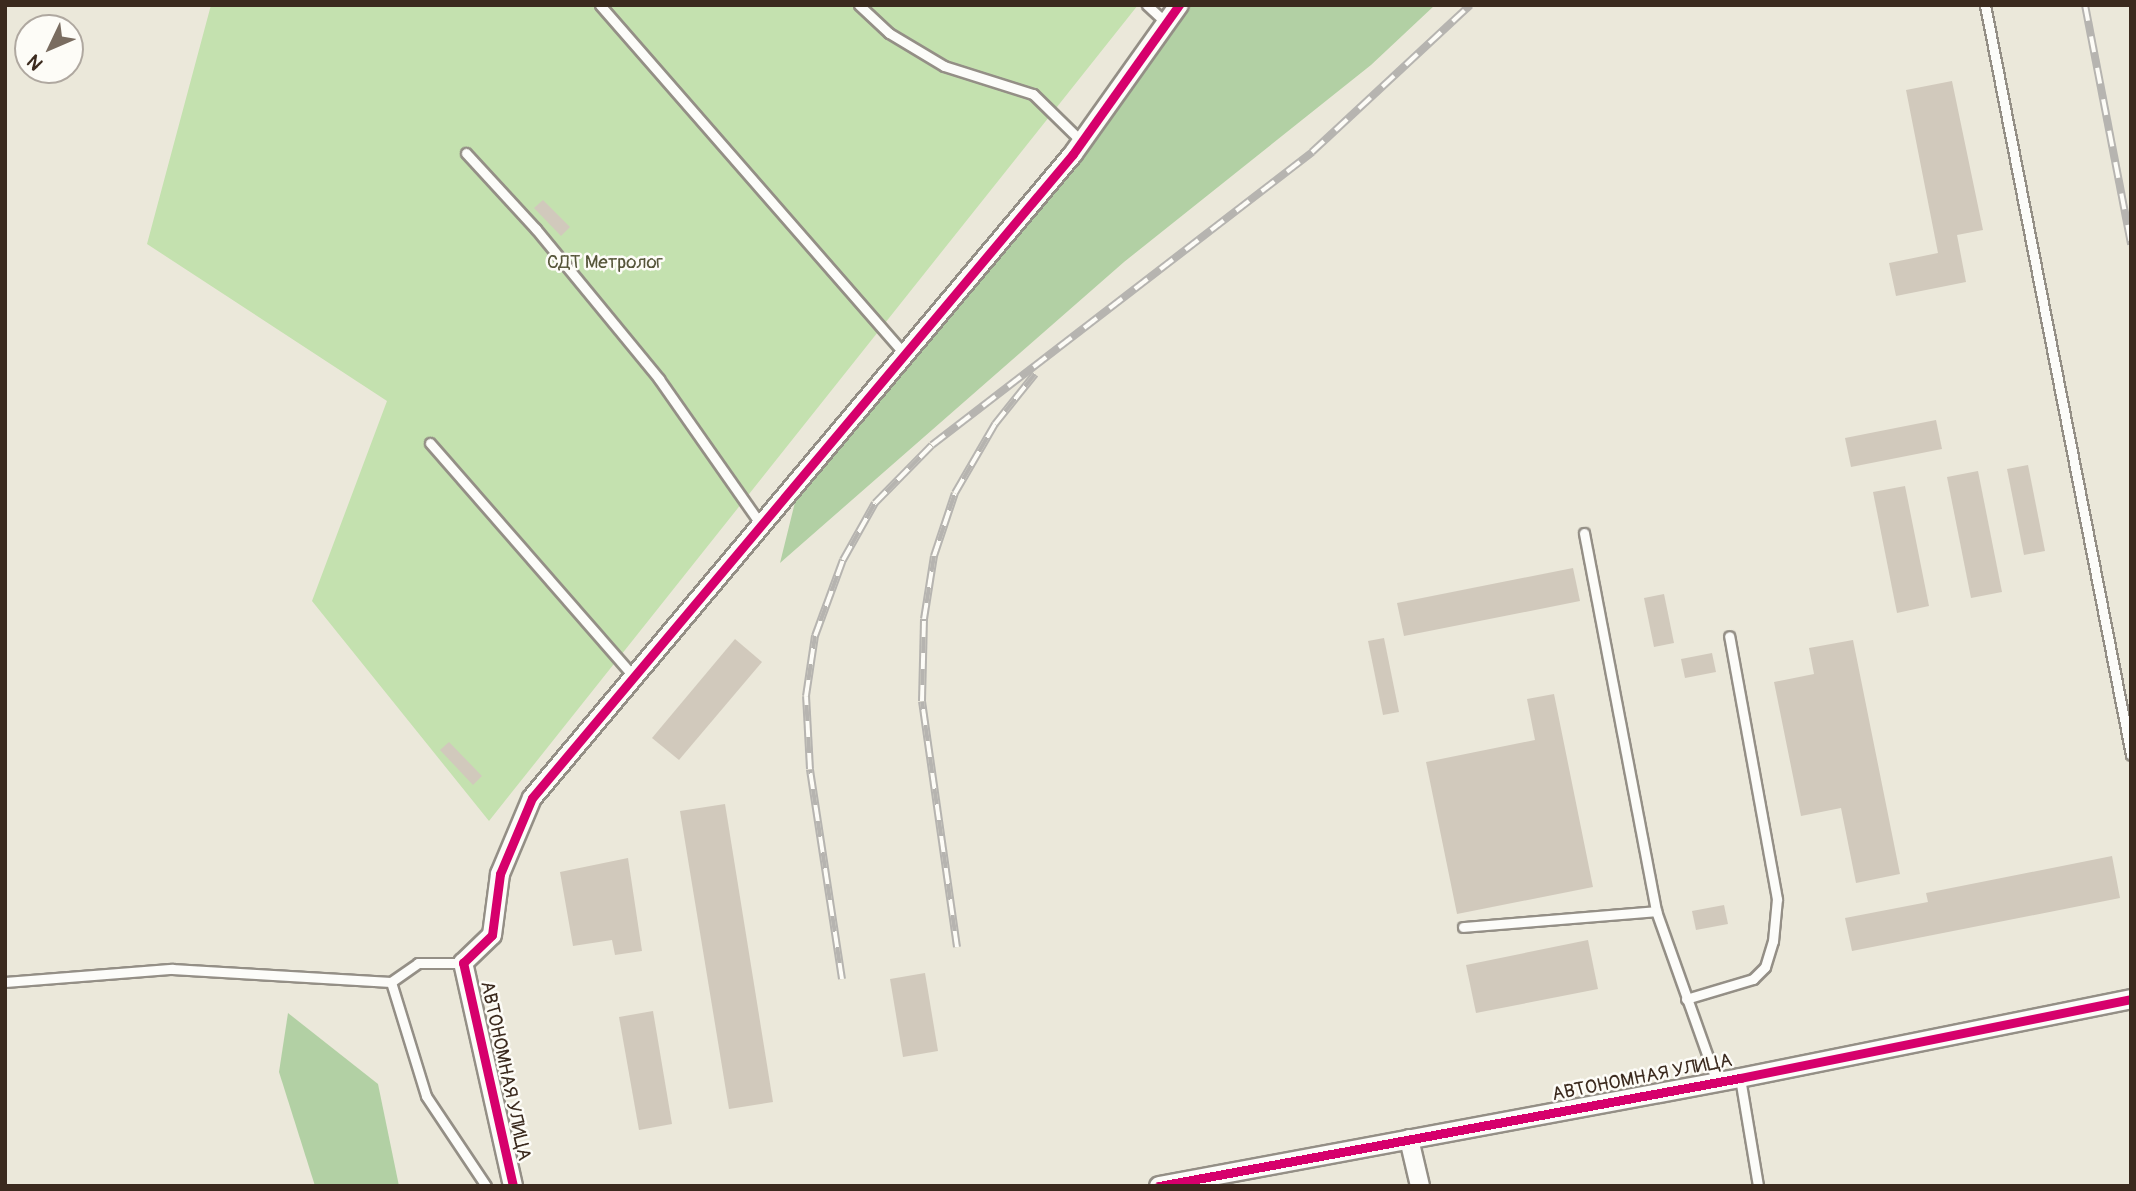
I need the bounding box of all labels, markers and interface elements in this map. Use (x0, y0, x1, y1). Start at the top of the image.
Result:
north arrow (14, 14, 84, 84)
text: N (22, 49, 48, 75)
park label: СДТ Метролог (547, 252, 663, 274)
street label: АВТОНОМНАЯ УЛИЦА (475, 979, 535, 1163)
street label: АВТОНОМНАЯ УЛИЦА (1550, 1049, 1734, 1107)

